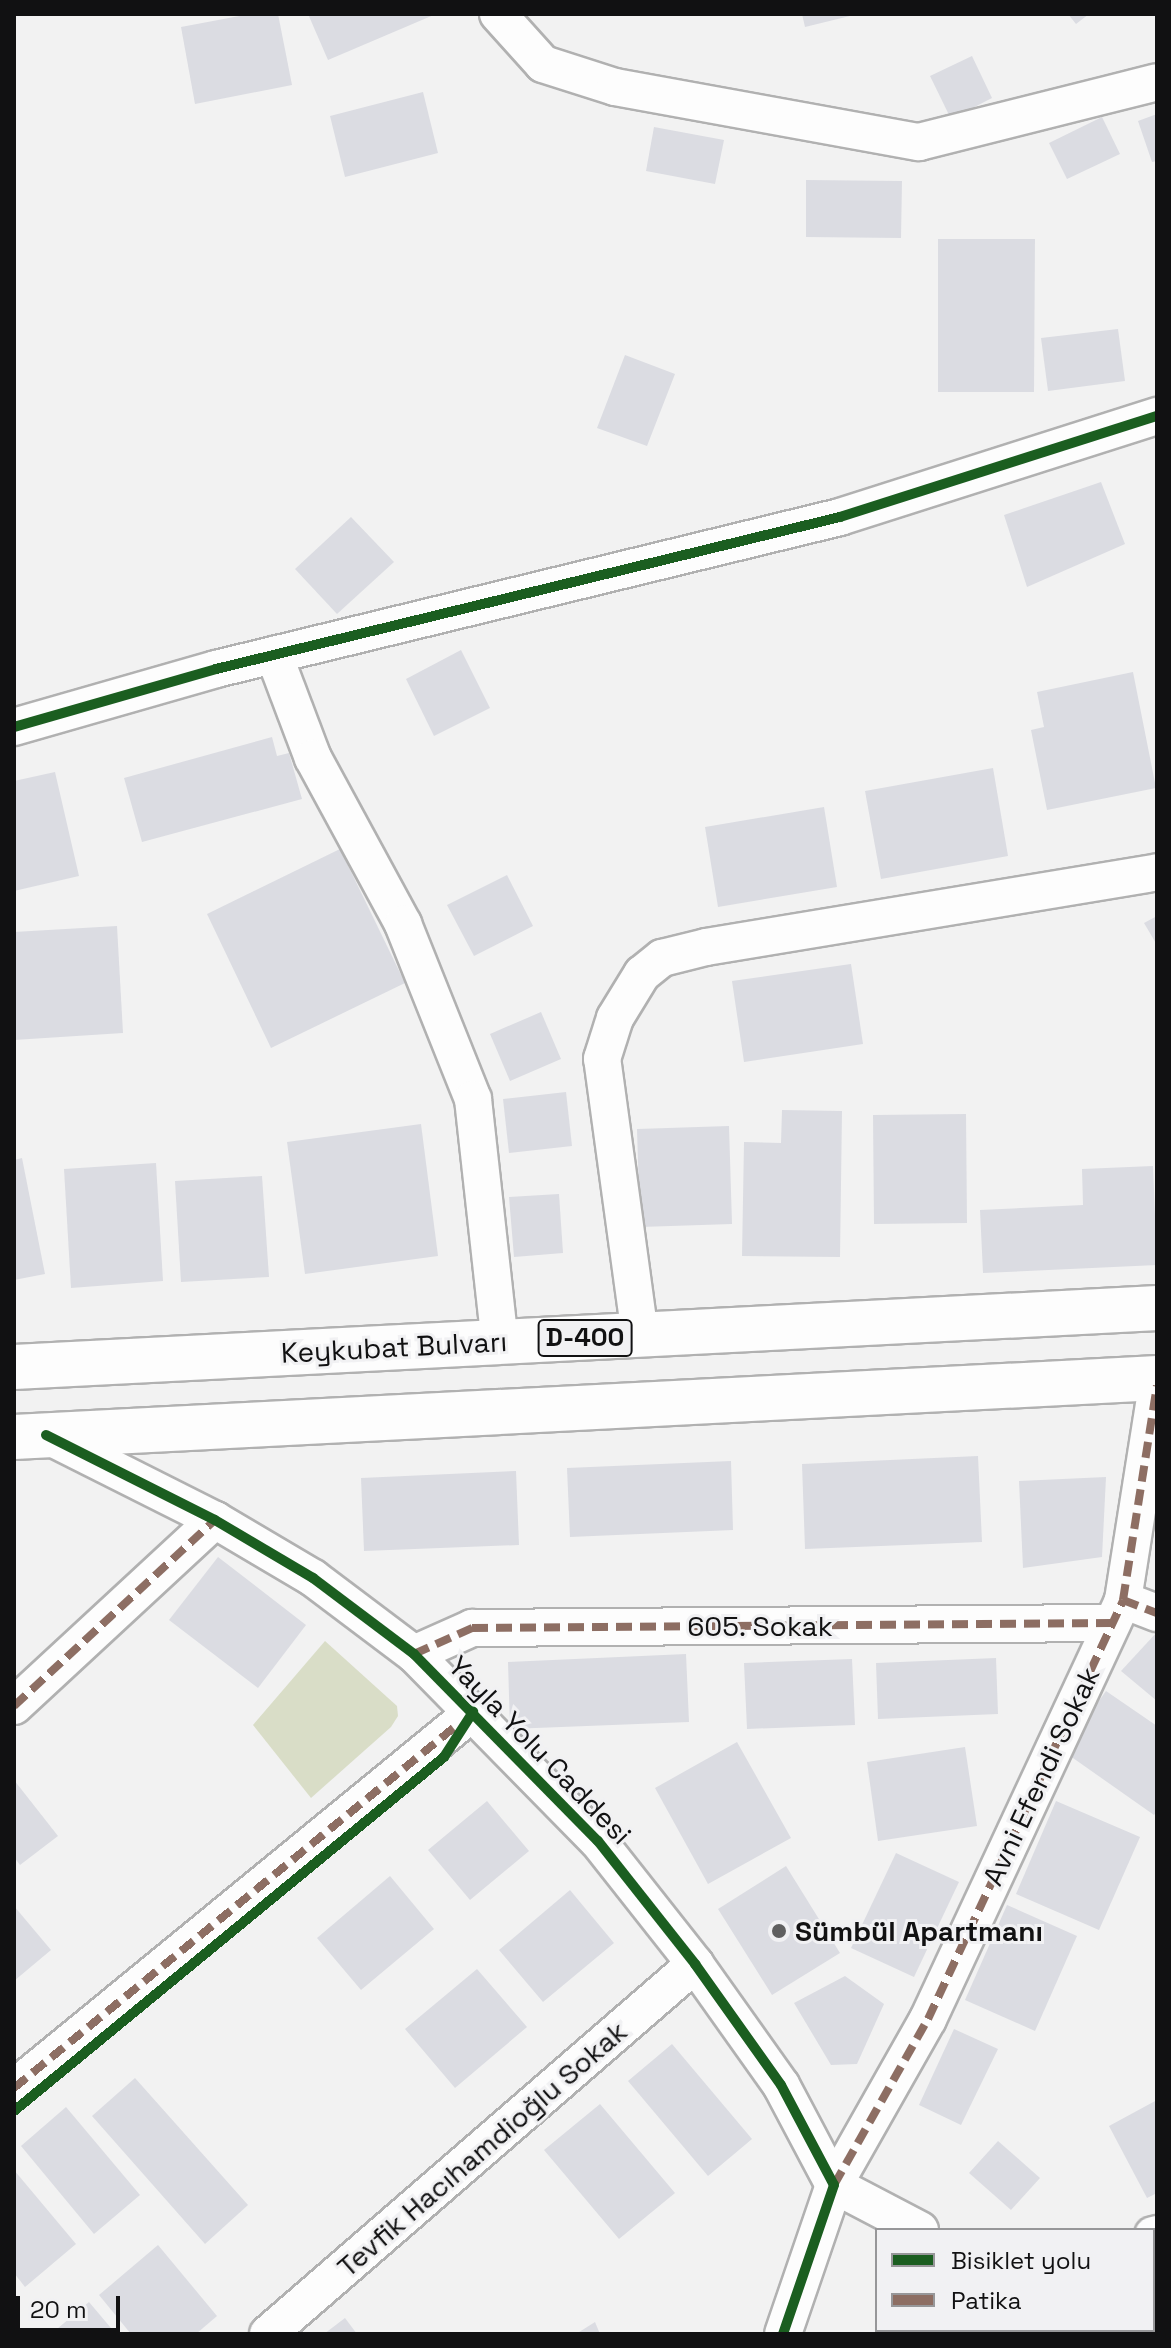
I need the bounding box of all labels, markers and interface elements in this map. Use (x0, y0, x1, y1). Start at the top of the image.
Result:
road number: D-400 (537, 1316, 633, 1360)
street label: Keykubat Bulvarı (280, 1324, 508, 1370)
street label: 605. Sokak (687, 1609, 833, 1643)
street label: Yayla Yolu Caddesi (441, 1649, 639, 1851)
street label: Avni Efendi Sokak (976, 1661, 1106, 1891)
place label: Sümbül Apartmanı (795, 1914, 1043, 1948)
marker: Sümbül Apartmanı (770, 1922, 788, 1940)
street label: Tevfik Hacıhamdioğlu Sokak (330, 2014, 634, 2284)
legend (875, 2228, 1155, 2332)
text: Bisiklet yolu (951, 2245, 1091, 2276)
scale bar (20, 2280, 124, 2330)
text: Patika (951, 2285, 1022, 2316)
text: 20 m (30, 2294, 87, 2325)

